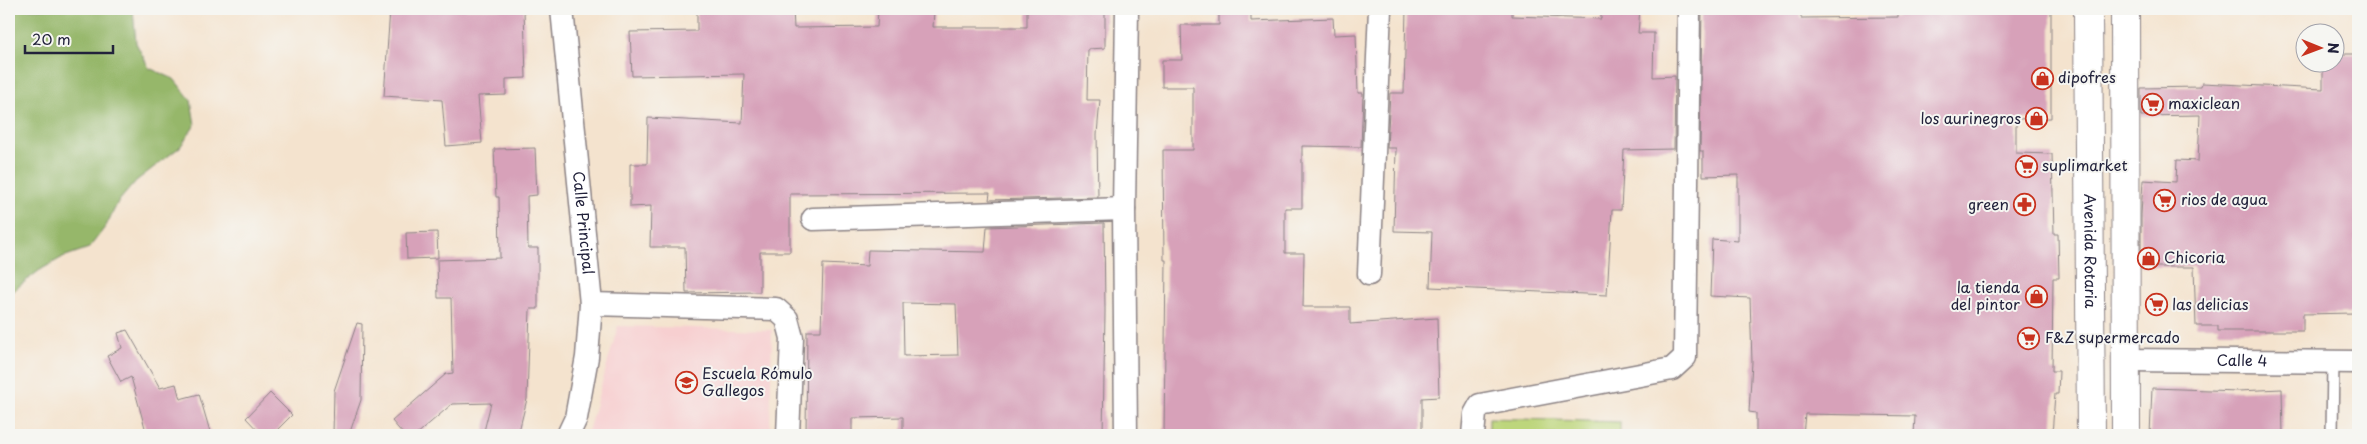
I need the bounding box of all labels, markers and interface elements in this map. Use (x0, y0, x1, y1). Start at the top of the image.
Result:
scale bar (25, 22, 112, 54)
north arrow (2294, 22, 2344, 72)
text: 20 m (32, 27, 71, 50)
text: N (2323, 43, 2344, 54)
place label: dipofres (2058, 65, 2116, 88)
shop icon: dipofres (2030, 66, 2054, 90)
place label: maxiclean (2168, 91, 2240, 114)
supermarket icon: maxiclean (2140, 92, 2164, 116)
place label: los aurinegros (1921, 106, 2021, 129)
shop icon: los aurinegros (2025, 107, 2049, 131)
place label: suplimarket (2042, 153, 2128, 176)
supermarket icon: suplimarket (2014, 154, 2038, 178)
street label: Calle Principal (568, 170, 601, 276)
place label: rios de agua (2181, 187, 2268, 210)
supermarket icon: rios de agua (2153, 188, 2177, 212)
place label: green (1968, 192, 2009, 215)
pharmacy icon: green (2013, 193, 2037, 217)
street label: Avenida Rotaria (2079, 194, 2103, 309)
place label: Chicoria (2164, 245, 2226, 268)
shop icon: Chicoria (2136, 246, 2160, 270)
place label: la tienda del pintor (1951, 275, 2021, 315)
shop icon: la tienda del pintor (2024, 285, 2048, 309)
place label: las delicias (2172, 292, 2249, 315)
supermarket icon: las delicias (2144, 293, 2168, 317)
place label: F&Z supermercado (2045, 325, 2180, 348)
supermarket icon: F&Z supermercado (2017, 326, 2041, 350)
street label: Calle 4 (2217, 348, 2268, 371)
place label: Escuela Rómulo Gallegos (702, 361, 813, 401)
school or university icon: Escuela Rómulo Gallegos (674, 371, 698, 395)

